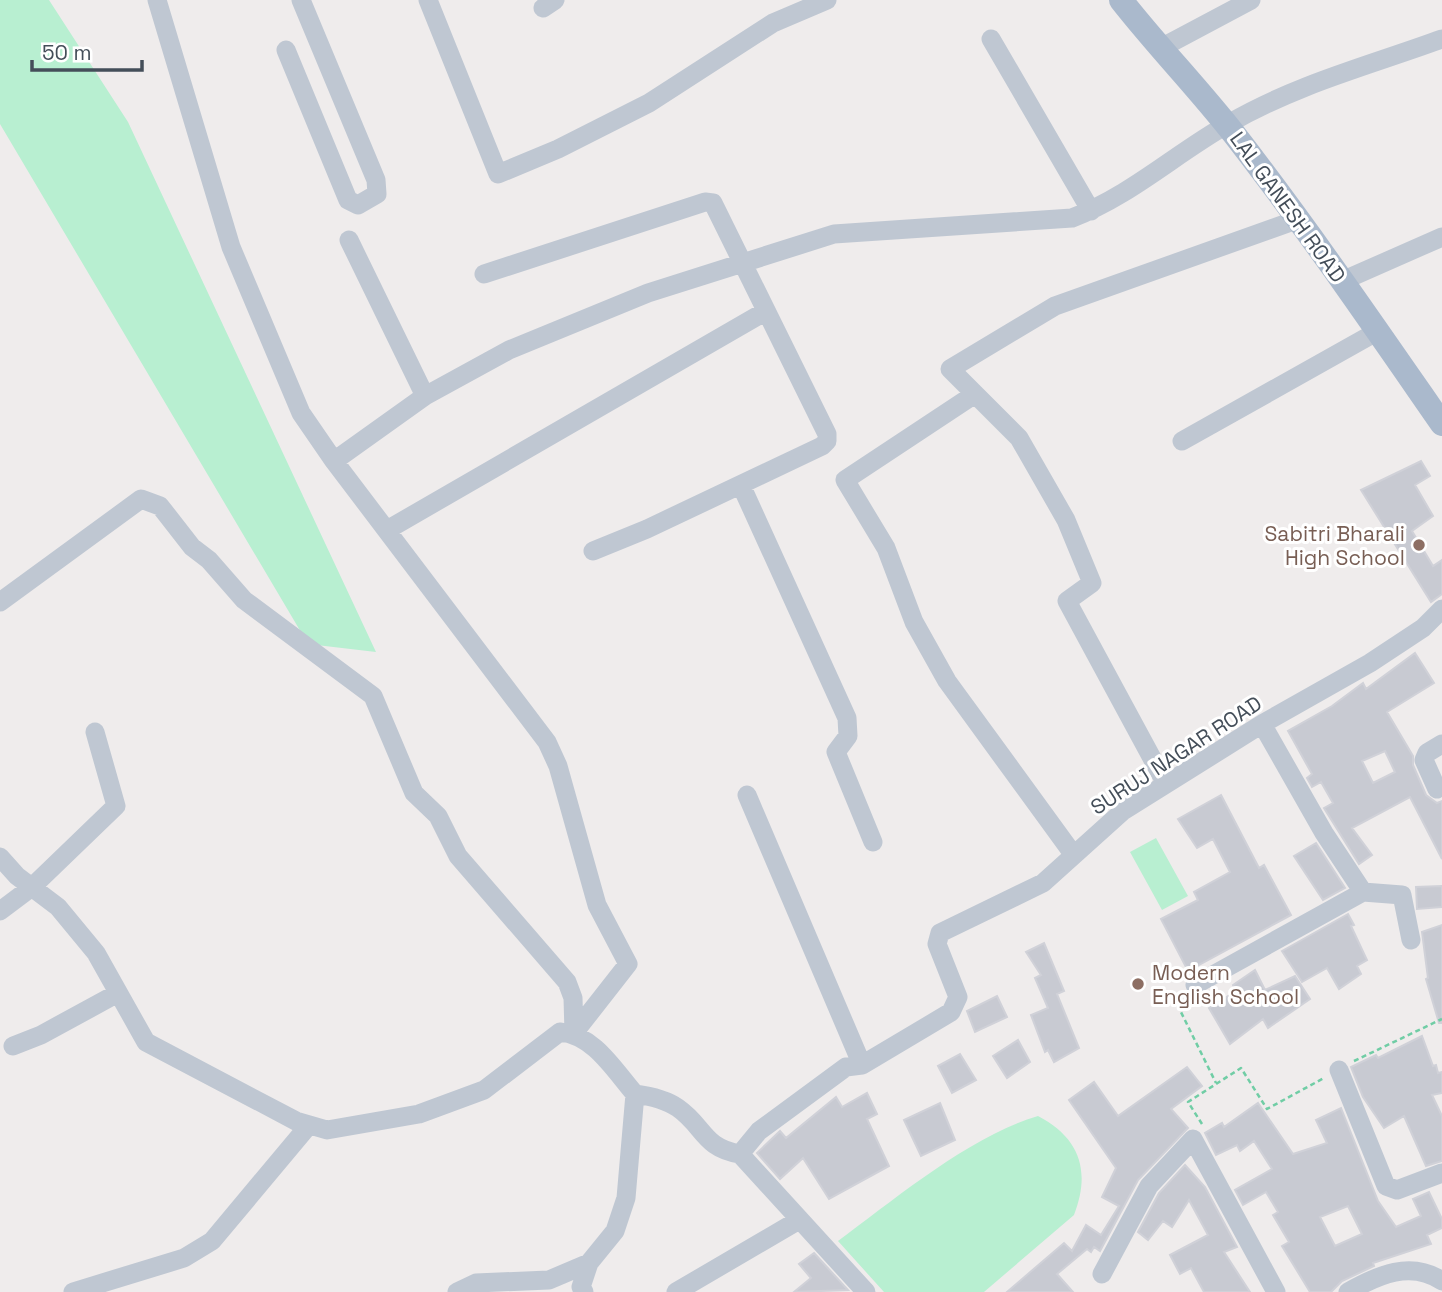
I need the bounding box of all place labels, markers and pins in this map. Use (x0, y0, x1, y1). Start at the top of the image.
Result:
place label: Sabitri Bharali High School (1265, 520, 1405, 571)
marker: Sabitri Bharali High School (1411, 537, 1427, 553)
place label: Modern English School (1152, 959, 1299, 1010)
marker: Modern English School (1130, 976, 1146, 992)

